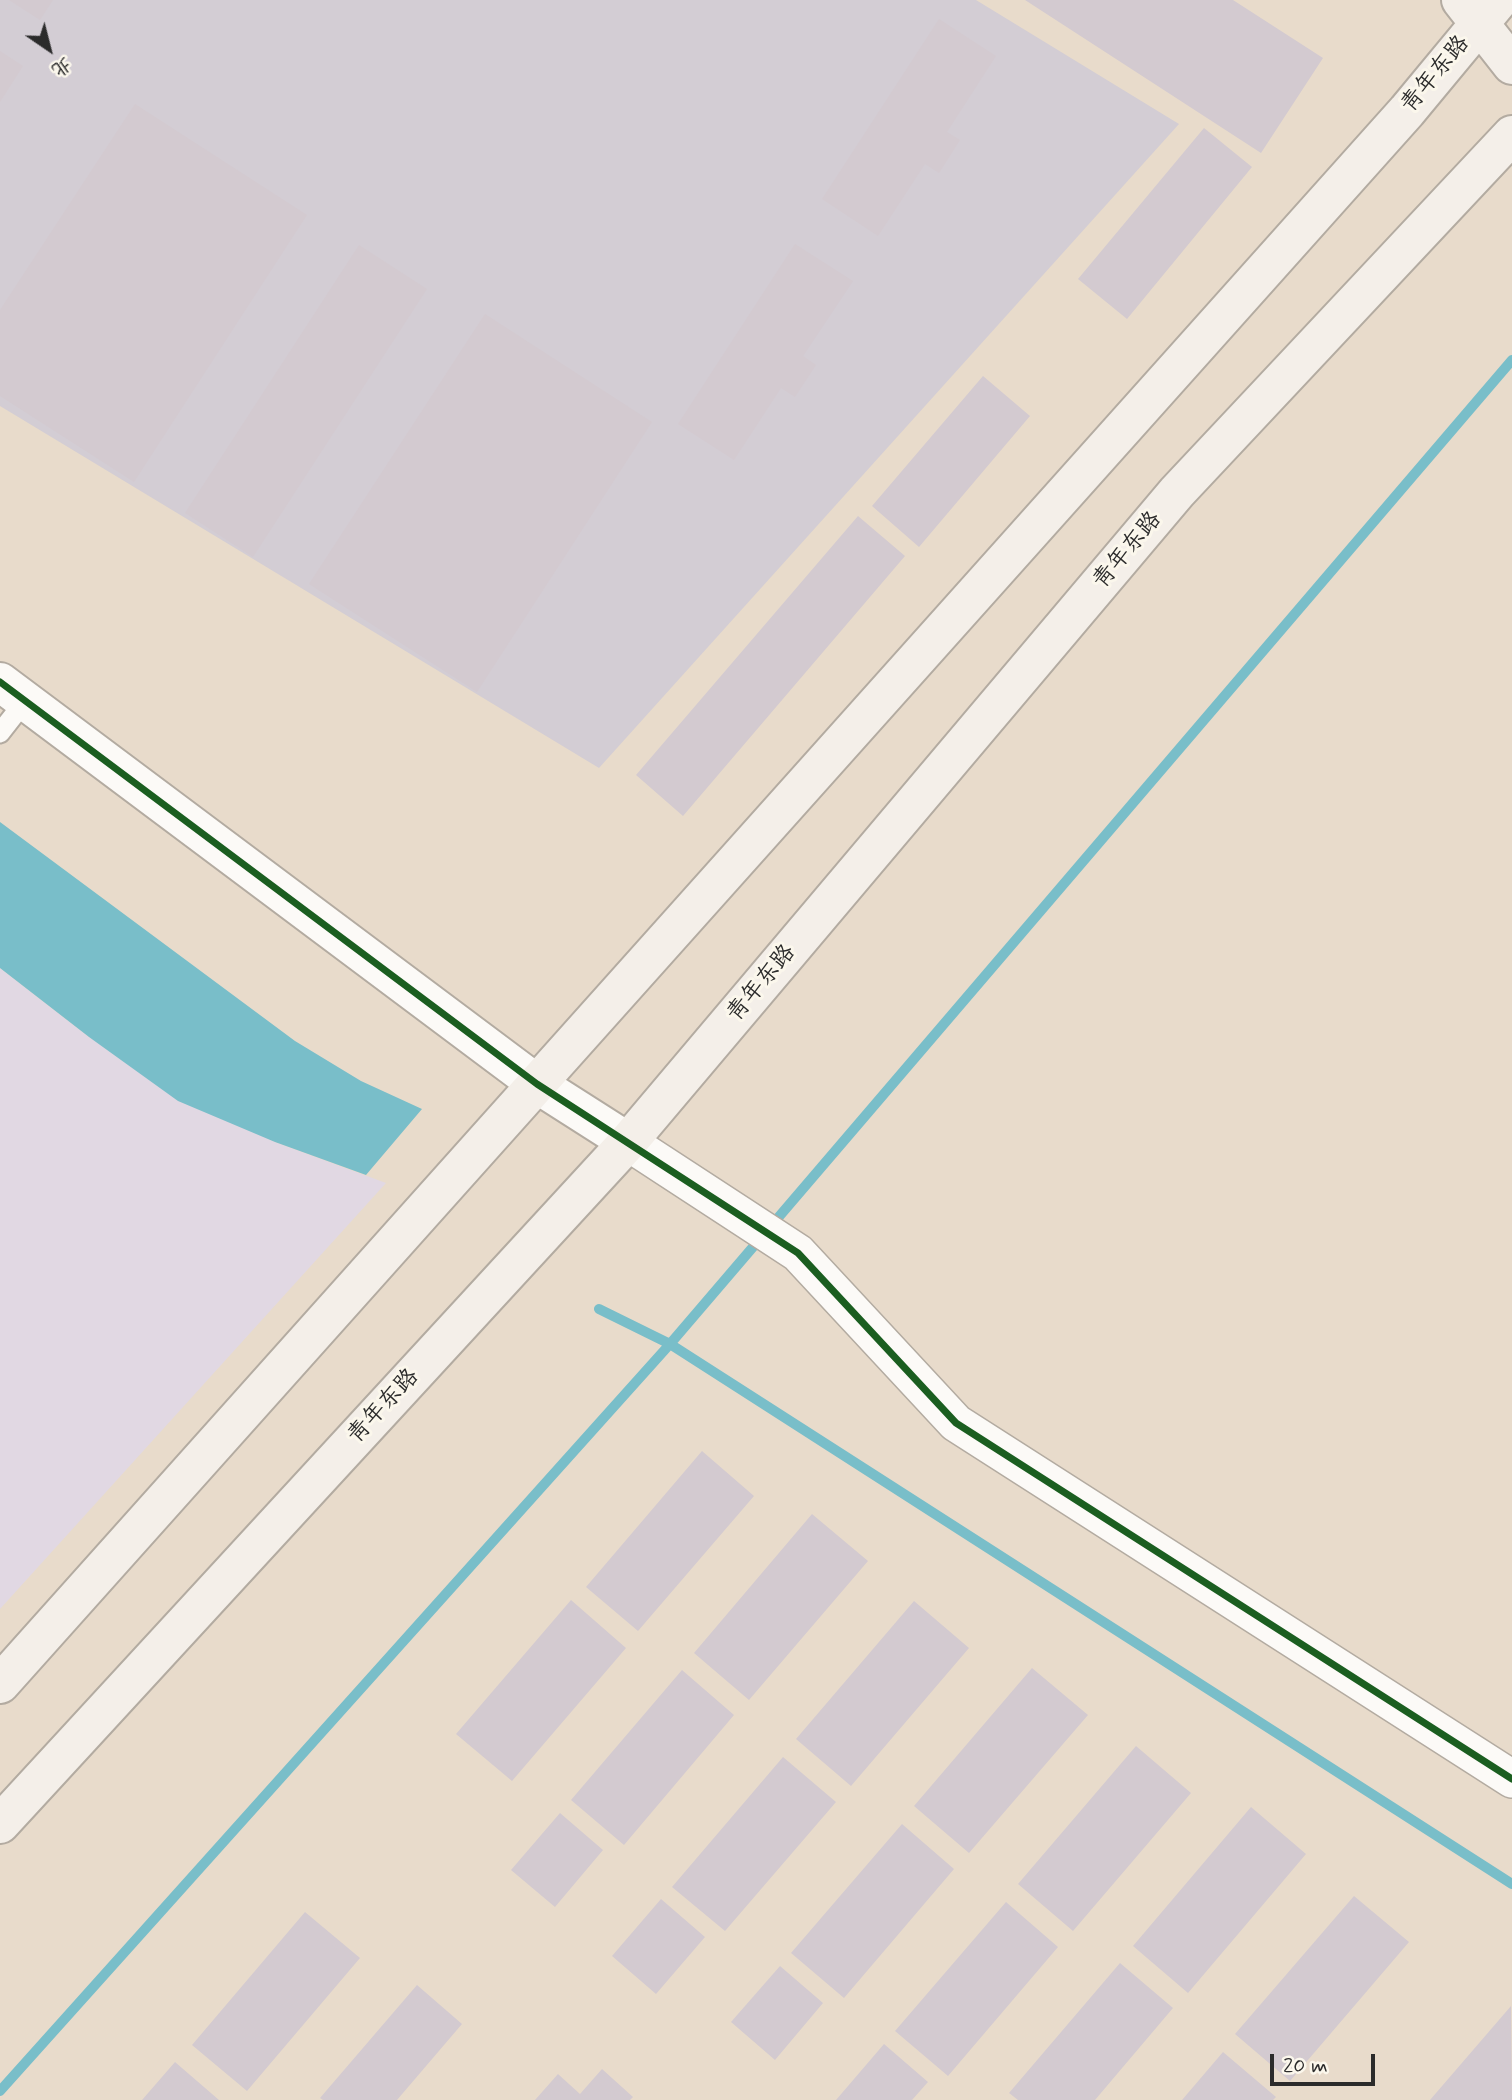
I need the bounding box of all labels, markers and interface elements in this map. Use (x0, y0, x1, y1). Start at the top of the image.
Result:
north arrow (14, 14, 84, 84)
street label: 青年东路 (1396, 31, 1476, 119)
text: 北 (46, 51, 76, 82)
street label: 青年东路 (1088, 507, 1168, 595)
street label: 青年东路 (722, 940, 802, 1028)
street label: 青年东路 (343, 1364, 425, 1450)
scale bar (1274, 2040, 1379, 2084)
text: 20 m (1283, 2052, 1328, 2080)

